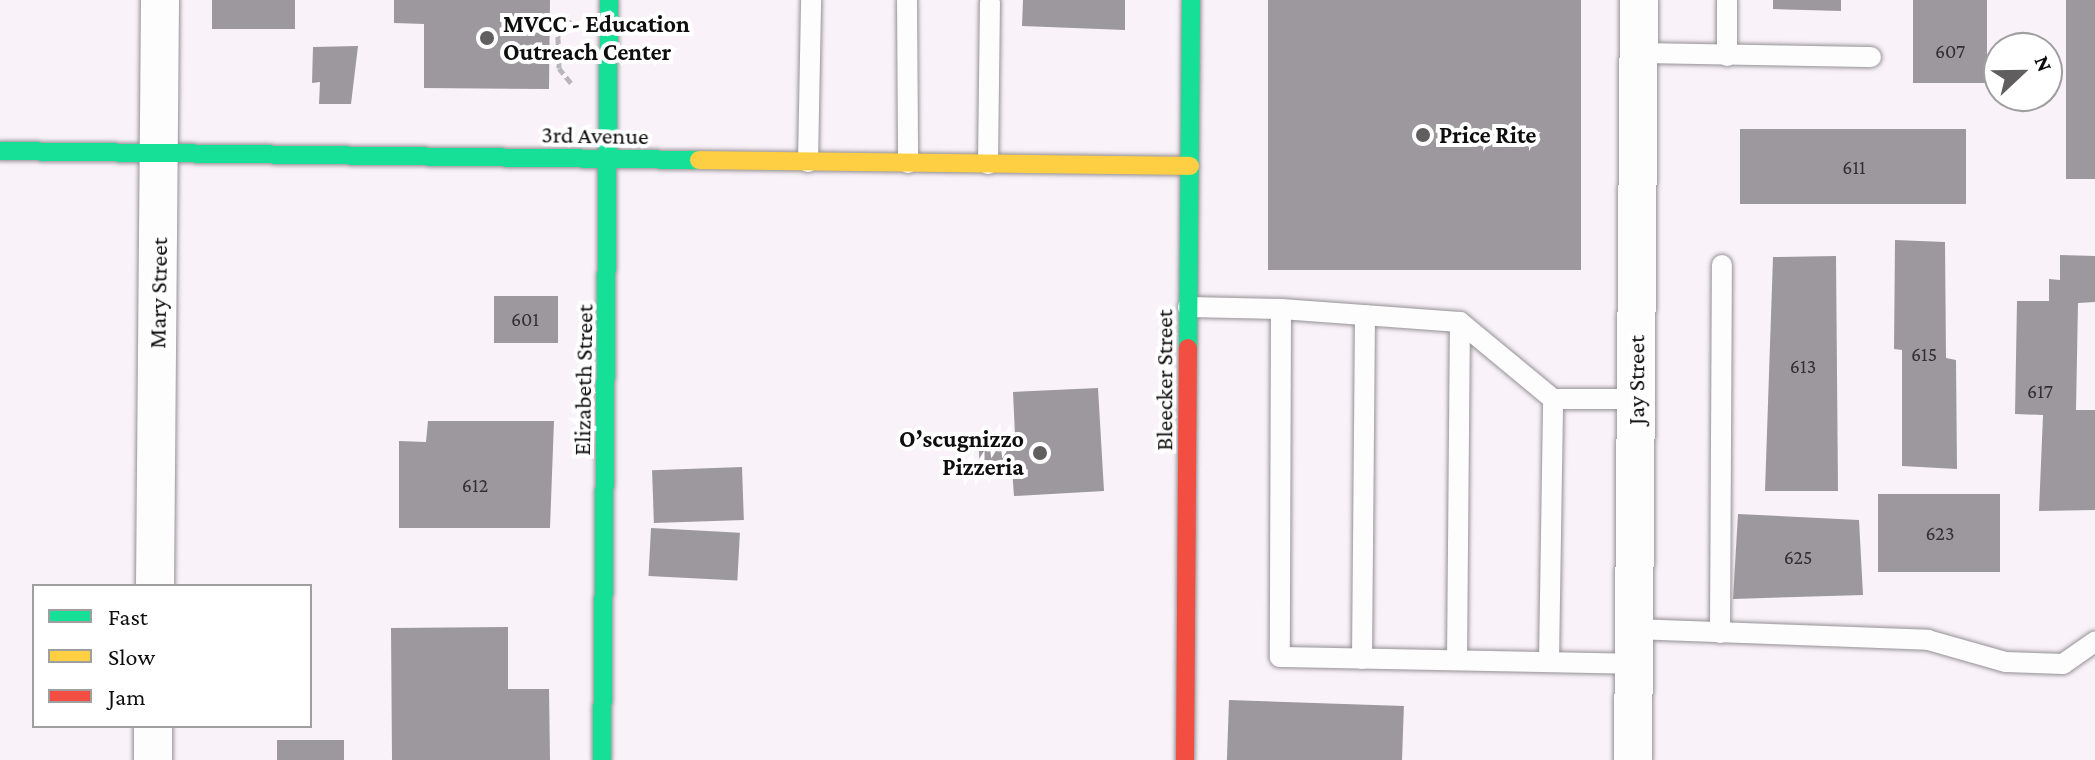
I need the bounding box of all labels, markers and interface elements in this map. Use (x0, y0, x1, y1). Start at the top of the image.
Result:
place label: MVCC - Education Outreach Center (503, 10, 690, 66)
marker: MVCC - Education Outreach Center (478, 29, 496, 47)
north arrow (1983, 32, 2063, 112)
house number: 607 (1935, 39, 1965, 63)
text: N (2029, 52, 2058, 75)
street label: 3rd Avenue (541, 120, 649, 150)
place label: Price Rite (1439, 121, 1536, 149)
marker: Price Rite (1414, 126, 1432, 144)
house number: 611 (1842, 155, 1866, 179)
street label: Mary Street (143, 237, 173, 349)
street label: Elizabeth Street (567, 304, 599, 456)
house number: 601 (511, 307, 539, 331)
street label: Bleecker Street (1150, 309, 1178, 451)
street label: Jay Street (1622, 335, 1650, 425)
house number: 615 (1911, 342, 1937, 366)
house number: 613 (1790, 354, 1816, 378)
house number: 617 (2027, 379, 2053, 403)
place label: O’scugnizzo Pizzeria (899, 425, 1024, 481)
marker: O’scugnizzo Pizzeria (1031, 444, 1049, 462)
house number: 612 (462, 473, 488, 497)
house number: 623 (1926, 521, 1954, 545)
house number: 625 (1784, 545, 1812, 569)
legend (32, 584, 312, 728)
text: Fast (108, 603, 148, 630)
text: Slow (108, 643, 155, 670)
text: Jam (108, 683, 146, 710)

